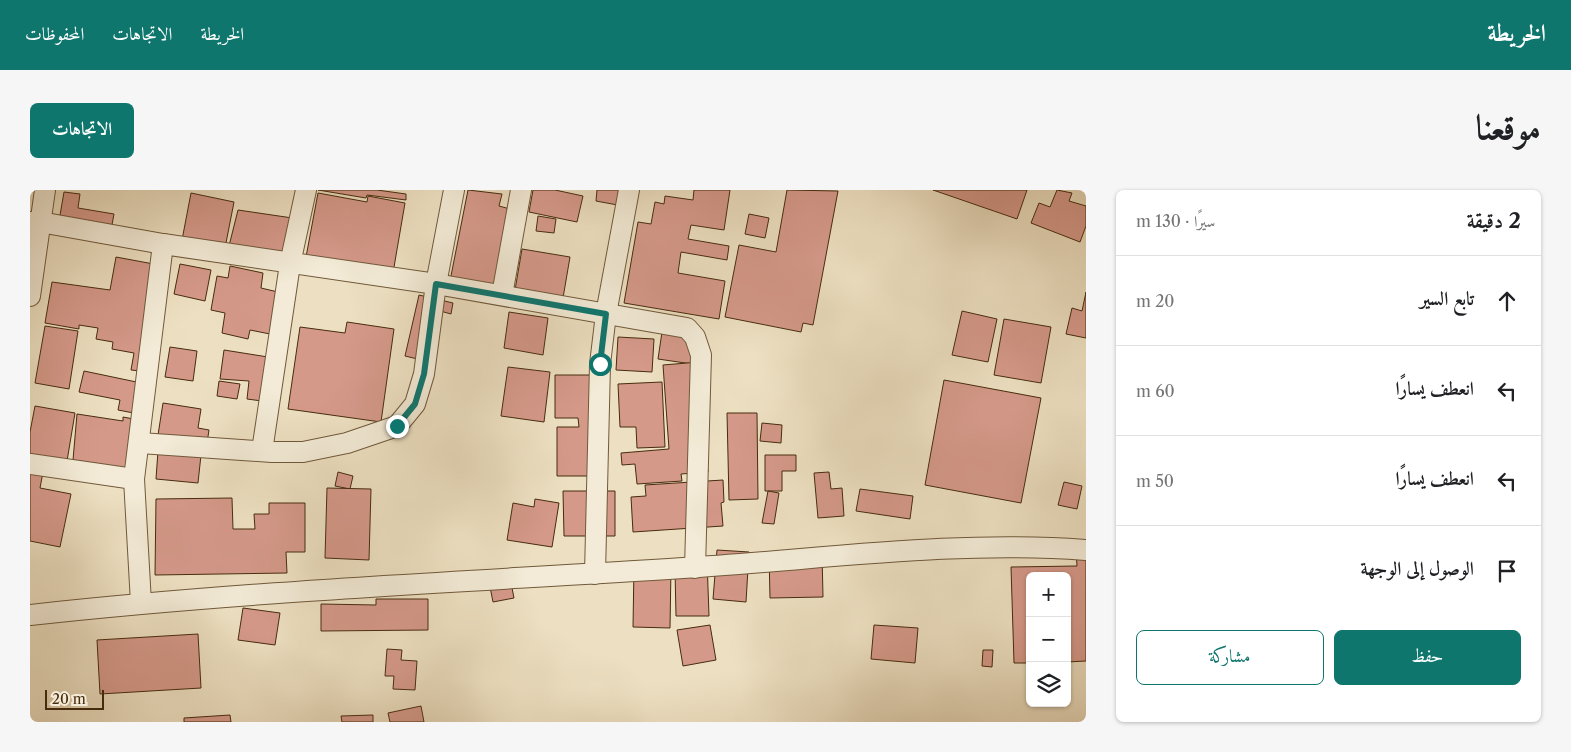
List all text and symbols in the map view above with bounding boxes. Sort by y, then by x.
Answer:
text: الخريطة [1488,18,1546,47]
text: المحفوظات [25,23,84,45]
text: الاتجاهات [112,23,172,45]
text: الخريطة [200,23,244,45]
button: الاتجاهات [30,103,134,158]
text: موقعنا [1476,105,1541,148]
text: 2 دقيقة [1467,208,1521,233]
text: سيرًا · 130 m [1136,211,1215,231]
text: تابع السير [1420,287,1474,310]
icon: ahead [1493,287,1521,315]
text: 20 m [1136,291,1175,311]
route start [589,353,612,376]
text: انعطف يسارًا [1395,377,1474,400]
icon: left [1493,377,1521,405]
text: 60 m [1136,381,1175,401]
route end [386,415,409,438]
text: انعطف يسارًا [1395,467,1474,490]
icon: left [1493,467,1521,495]
text: 50 m [1136,471,1174,491]
text: الوصول إلى الوجهة [1360,557,1474,580]
icon: arrive [1493,557,1521,585]
map controls [1026,572,1071,707]
button: + [1026,572,1071,617]
button: − [1026,617,1071,662]
button: مشاركة [1136,630,1324,685]
button: حفظ [1334,630,1521,685]
button: layers [1026,662,1071,707]
scale bar [45,687,104,710]
text: 20 m [52,690,86,708]

